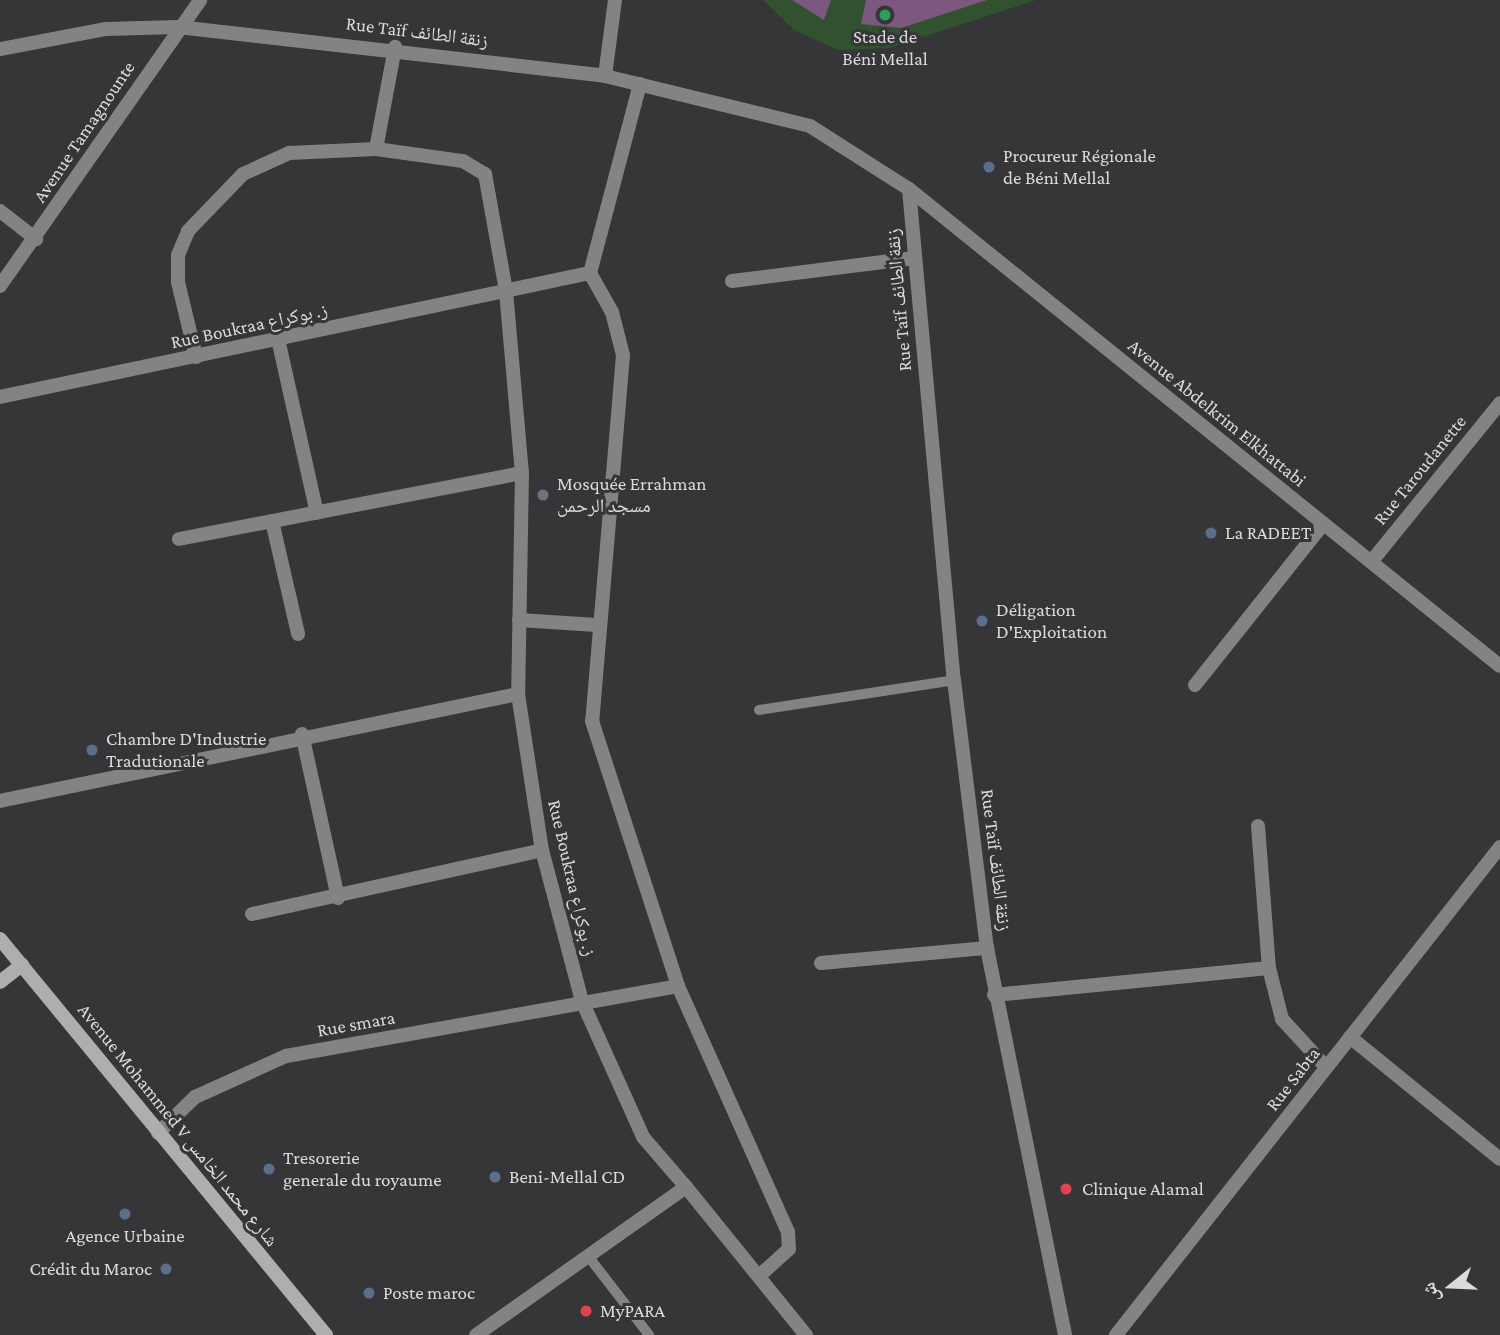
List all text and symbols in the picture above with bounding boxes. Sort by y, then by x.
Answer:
marker: Stade de Béni Mellal [877,7,893,23]
street label: Rue Taïf زنقة الطائف [345,12,489,52]
place label: Stade de Béni Mellal [842,26,928,70]
street label: Avenue Tamagnounte [28,57,140,207]
place label: Procureur Régionale de Béni Mellal [1003,145,1156,189]
marker: Procureur Régionale de Béni Mellal [981,159,997,175]
street label: Rue Taïf زنقة الطائف [881,228,917,372]
street label: Rue Boukraa ز. بوكراع [169,298,329,354]
street label: Avenue Abdelkrim Elkhattabi [1123,334,1311,492]
street label: Rue Taroudanette [1369,410,1471,530]
place label: Mosquée Errahman مسجد الرحمن [557,473,706,517]
marker: Mosquée Errahman مسجد الرحمن [535,487,551,503]
place label: La RADEET [1225,522,1311,544]
marker: La RADEET [1203,525,1219,541]
place label: Déligation D'Exploitation [996,599,1107,643]
marker: Déligation D'Exploitation [974,613,990,629]
place label: Chambre D'Industrie Tradutionale [106,728,266,772]
marker: Chambre D'Industrie Tradutionale [84,742,100,758]
street label: Rue Taïf زنقة الطائف [976,788,1016,932]
street label: Rue Boukraa ز. بوكراع [543,798,601,958]
street label: Avenue Mohammed V شارع محمد الخامس [73,999,283,1251]
street label: Rue smara [315,1006,397,1042]
street label: Rue Sabta [1261,1043,1325,1115]
place label: Tresorerie generale du royaume [283,1147,442,1191]
marker: Tresorerie generale du royaume [261,1161,277,1177]
place label: Beni-Mellal CD [509,1166,625,1188]
marker: Beni-Mellal CD [487,1169,503,1185]
place label: Clinique Alamal [1082,1178,1204,1200]
marker: Clinique Alamal [1056,1179,1076,1199]
marker: Agence Urbaine [117,1206,133,1222]
place label: Agence Urbaine [65,1225,185,1247]
north arrow [1416,1251,1486,1321]
place label: Crédit du Maroc [29,1258,152,1280]
marker: Crédit du Maroc [158,1261,174,1277]
text: ش [1417,1280,1444,1305]
place label: Poste maroc [383,1282,475,1304]
marker: Poste maroc [361,1285,377,1301]
place label: MyPARA [600,1300,665,1322]
marker: MyPARA [578,1303,594,1319]

